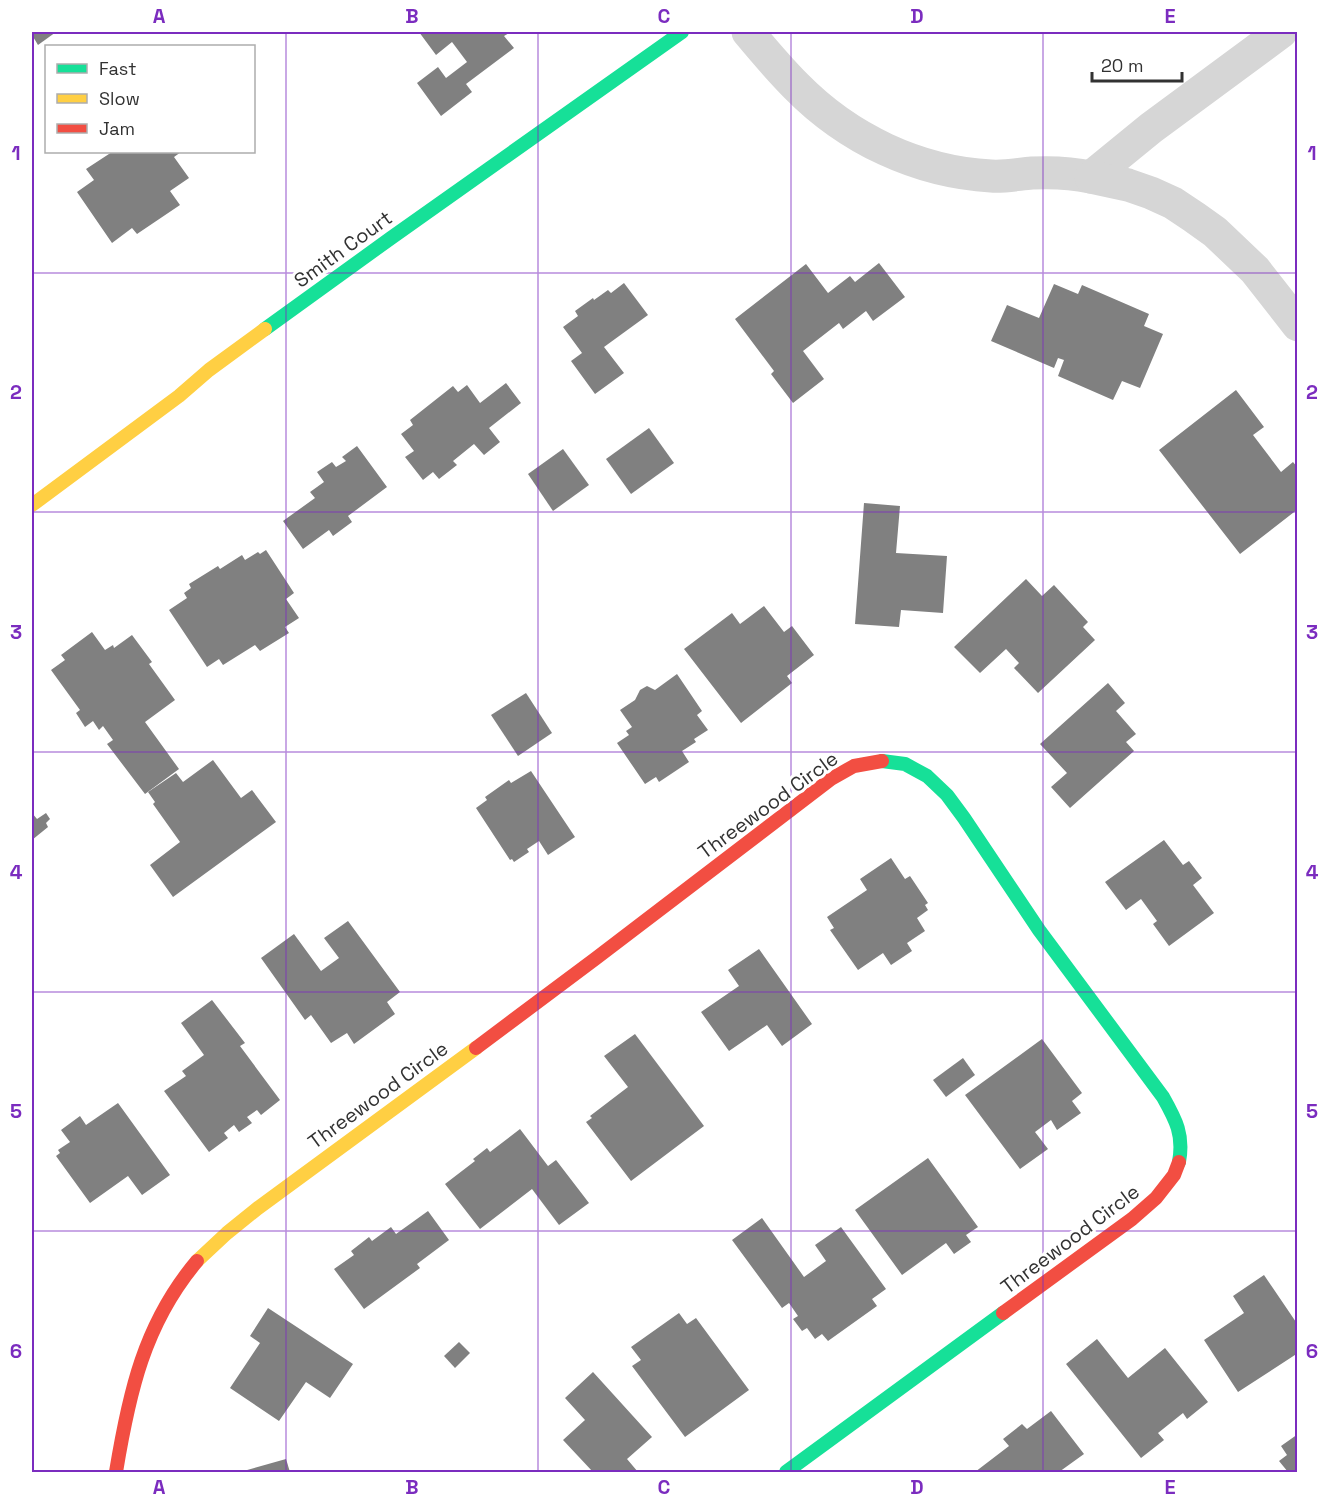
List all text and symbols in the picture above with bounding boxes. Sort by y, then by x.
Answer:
text: A [153,3,166,29]
text: B [405,3,419,29]
text: C [658,3,671,29]
text: D [910,3,924,29]
text: E [1164,3,1176,29]
legend [45,45,255,153]
scale bar [1092,45,1182,83]
text: 20 m [1101,54,1144,77]
text: Fast [99,57,136,80]
text: Slow [99,87,140,110]
text: Jam [99,117,135,140]
text: 1 [11,140,21,166]
text: 1 [1307,140,1317,166]
street label: Smith Court [289,205,397,293]
text: 2 [10,379,22,405]
text: 2 [1306,379,1318,405]
text: 3 [10,619,22,645]
text: 3 [1306,619,1318,645]
street label: Threewood Circle [693,745,843,865]
text: 4 [10,859,23,885]
text: 4 [1306,859,1319,885]
street label: Threewood Circle [303,1035,453,1155]
text: 5 [10,1098,22,1124]
text: 5 [1306,1098,1318,1124]
street label: Threewood Circle [996,1178,1144,1300]
text: 6 [10,1338,22,1364]
text: 6 [1306,1338,1318,1364]
text: A [153,1474,166,1500]
text: B [405,1474,419,1500]
text: C [658,1474,671,1500]
text: D [910,1474,924,1500]
text: E [1164,1474,1176,1500]

